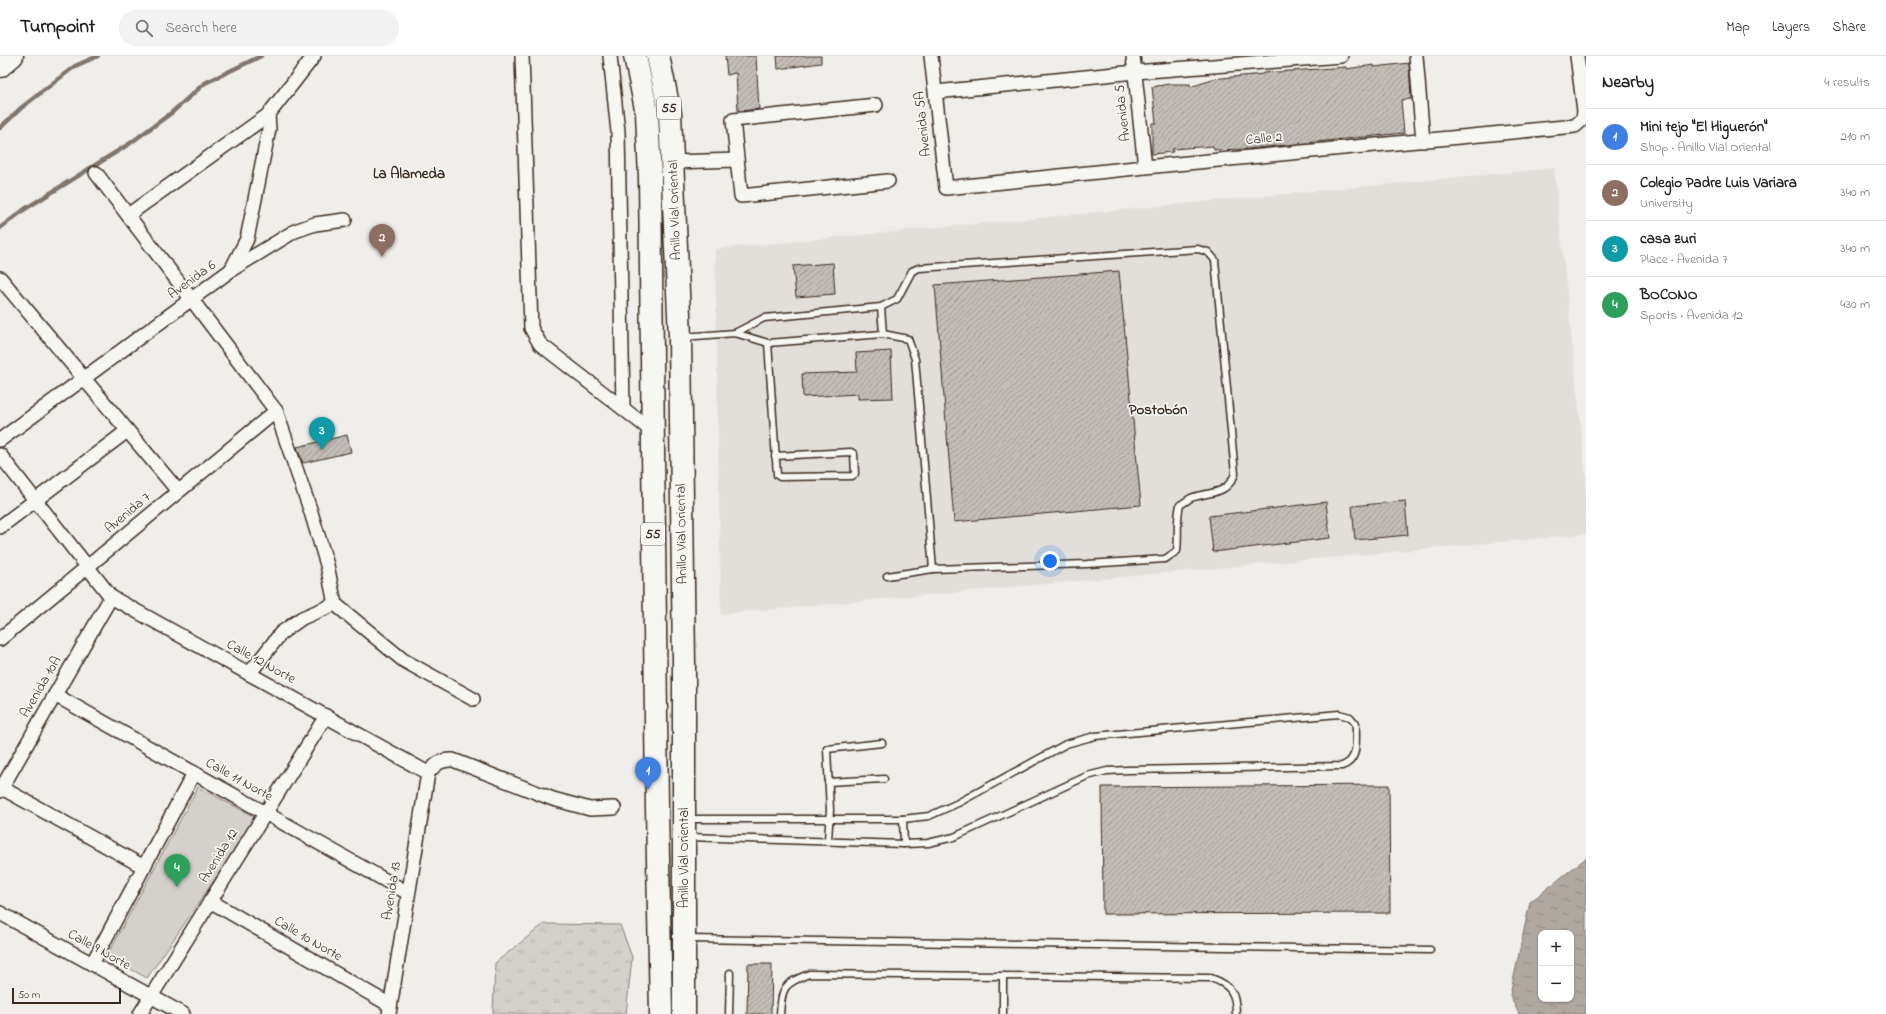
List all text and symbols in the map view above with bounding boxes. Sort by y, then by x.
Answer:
search box [119,10,399,46]
text: Turnpoint [20,14,95,41]
icon: search [133,17,155,39]
text: Search here [165,17,237,39]
text: Map [1726,17,1750,38]
text: Layers [1772,17,1810,38]
text: Share [1832,17,1866,38]
text: Nearby [1602,70,1654,95]
text: 4 results [1824,73,1870,92]
street label: Avenida 5 [1110,84,1136,142]
street label: Avenida 5A [909,90,937,158]
road number: 55 [657,97,681,119]
text: Mini tejo "El Higuerón" [1640,116,1768,138]
street label: Calle 2 [1245,127,1283,151]
text: 1 [1613,127,1617,146]
text: 210 m [1840,127,1870,146]
text: Shop · Anillo Vial Oriental [1640,138,1771,157]
street label: Anillo Vial Oriental [663,159,687,261]
district label: La Alameda [373,163,445,185]
text: Colegio Padre Luis Variara [1640,172,1797,194]
text: 2 [1612,183,1618,202]
text: 340 m [1840,183,1870,202]
text: University [1640,194,1693,213]
pin: 2 [369,224,395,257]
text: casa zuri [1640,228,1696,250]
text: 3 [1612,239,1618,258]
text: 340 m [1840,239,1870,258]
text: Place · Avenida 7 [1640,250,1728,269]
street label: Avenida 6 [163,255,221,305]
text: BOCONO [1640,284,1698,306]
text: 4 [1612,295,1618,314]
text: 430 m [1840,295,1870,314]
text: Sports · Avenida 12 [1640,306,1743,325]
district label: Postobón [1129,399,1188,421]
pin: 3 [309,417,335,450]
street label: Anillo Vial Oriental [671,484,693,584]
street label: Avenida 7 [100,487,156,539]
road number: 55 [641,523,665,545]
your location [1040,551,1060,571]
street label: Calle 12 Norte [222,634,300,690]
street label: Avenida 10A [15,652,67,722]
street label: Calle 11 Norte [201,753,277,808]
pin: 1 [635,757,661,790]
street label: Anillo Vial Oriental [674,808,695,908]
street label: Avenida 12 [194,825,244,887]
pin: 4 [164,854,190,887]
street label: Avenida 13 [377,860,407,922]
street label: Calle 10 Norte [270,911,347,967]
street label: Calle 9 Norte [64,924,135,976]
map controls [1538,930,1574,1002]
button: + [1538,930,1574,966]
button: − [1538,966,1574,1002]
scale bar [12,986,121,1005]
text: 50 m [18,987,40,1003]

